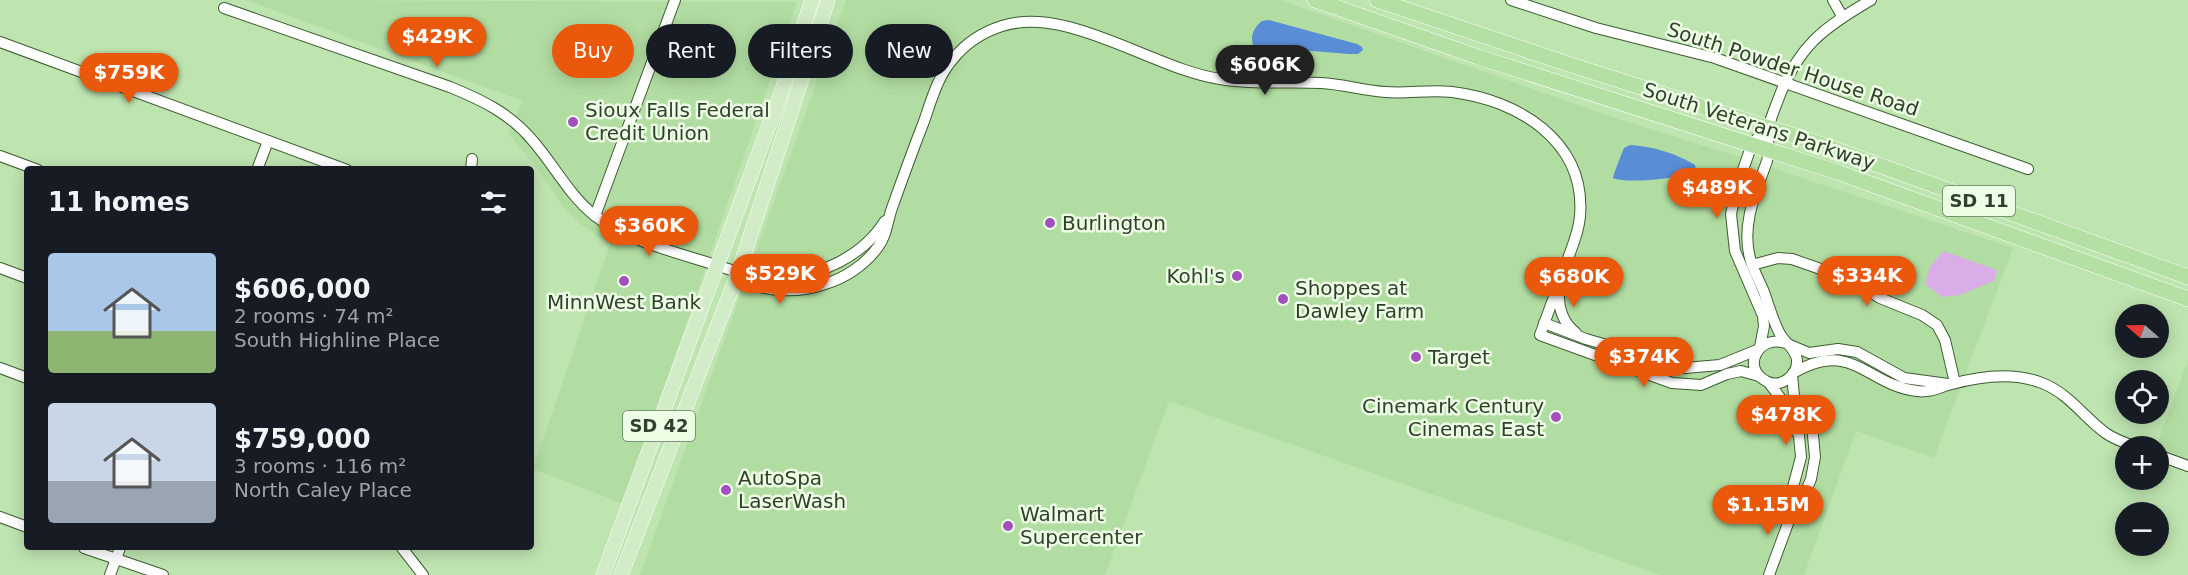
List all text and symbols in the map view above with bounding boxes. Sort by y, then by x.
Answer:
pin: $429K [395,17,479,68]
street label: South Powder House Road [1664,17,1922,121]
text: $429K [401,24,473,48]
chip: Buy [552,24,634,78]
chip: Rent [646,24,736,78]
chip: Filters [748,24,853,78]
chip: New [865,24,953,78]
pin: $606K [1223,45,1307,96]
text: $606K [1229,52,1301,76]
pin: $759K [87,53,171,104]
text: $759K [93,60,165,84]
street label: South Veterans Parkway [1640,77,1878,175]
place label: Sioux Falls Federal Credit Union [585,98,770,145]
marker: Sioux Falls Federal Credit Union [566,115,580,129]
pin: $489K [1675,168,1759,219]
text: $489K [1681,175,1753,199]
icon: filters [477,186,510,219]
road number: SD 11 [1943,186,2015,216]
text: 11 homes [48,187,190,217]
pin: $360K [607,206,691,257]
place label: Burlington [1062,211,1166,235]
text: $360K [613,213,685,237]
marker: Burlington [1043,216,1057,230]
pin: $529K [738,254,822,305]
pin: $334K [1825,256,1909,307]
pin: $680K [1532,257,1616,308]
text: $529K [744,261,816,285]
text: $334K [1831,263,1903,287]
place label: Kohl's [1166,264,1225,288]
text: $680K [1538,264,1610,288]
marker: Kohl's [1230,269,1244,283]
text: $606,000 [234,274,371,304]
marker: MinnWest Bank [617,274,631,288]
place label: Shoppes at Dawley Farm [1295,276,1424,323]
icon: home [96,277,168,349]
place label: MinnWest Bank [547,290,701,314]
marker: Shoppes at Dawley Farm [1276,292,1290,306]
text: 2 rooms · 74 m² [234,304,394,328]
north arrow [2115,304,2169,358]
map controls [2115,304,2169,556]
text: South Highline Place [234,328,440,352]
pin: $374K [1602,337,1686,388]
text: $374K [1608,344,1680,368]
place label: Target [1427,345,1490,369]
marker: Target [1409,350,1423,364]
button: locate [2115,370,2169,424]
place label: Cinemark Century Cinemas East [1362,394,1544,441]
pin: $478K [1744,395,1828,446]
text: $478K [1750,402,1822,426]
marker: Cinemark Century Cinemas East [1549,410,1563,424]
road number: SD 42 [623,411,695,441]
text: $759,000 [234,424,371,454]
icon: home [96,427,168,499]
button: + [2115,436,2169,490]
text: 3 rooms · 116 m² [234,454,406,478]
place label: AutoSpa LaserWash [738,466,846,513]
text: North Caley Place [234,478,412,502]
marker: AutoSpa LaserWash [719,483,733,497]
pin: $1.15M [1719,485,1817,536]
text: $1.15M [1726,492,1810,516]
place label: Walmart Supercenter [1020,502,1143,549]
button: − [2115,502,2169,556]
marker: Walmart Supercenter [1001,519,1015,533]

